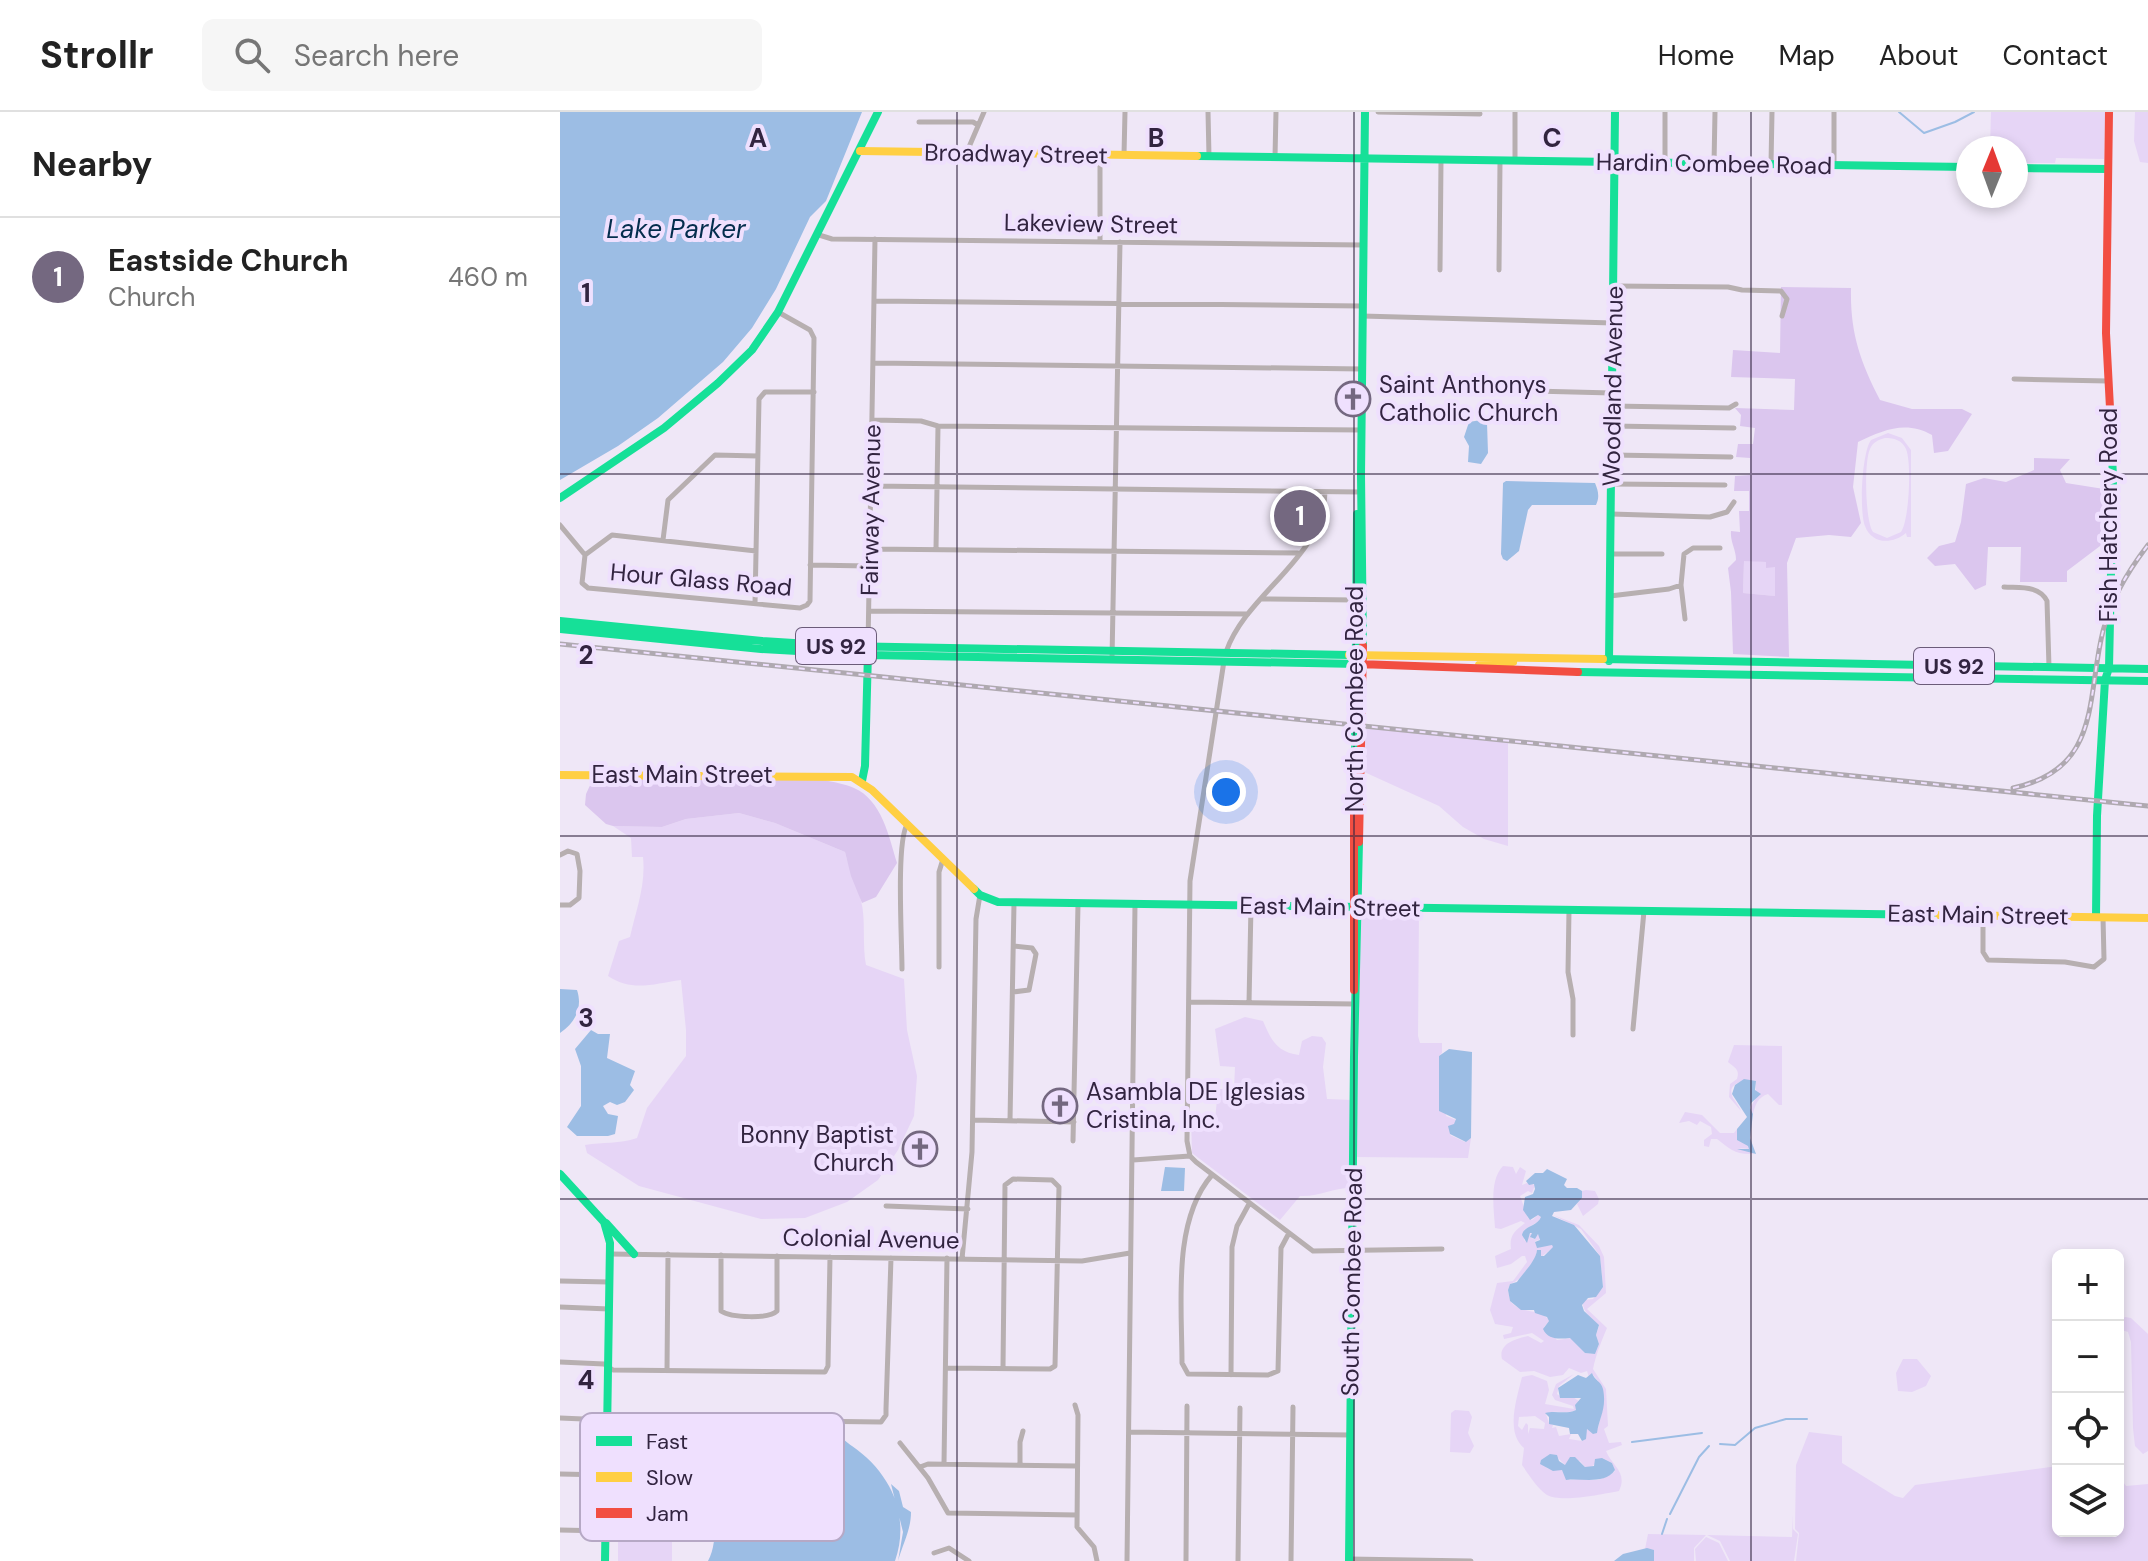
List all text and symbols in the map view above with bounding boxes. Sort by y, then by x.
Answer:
search box [202,19,762,91]
text: Strollr [40,30,154,80]
icon: search [230,33,274,77]
text: Search here [294,36,459,75]
text: Home [1658,37,1734,74]
text: Map [1778,37,1835,74]
text: About [1879,37,1958,74]
text: Contact [2002,37,2108,74]
text: A [749,121,767,155]
text: B [1148,121,1164,155]
text: C [1542,121,1562,155]
street label: Broadway Street [924,136,1108,171]
north arrow [1956,136,2028,208]
text: Nearby [32,142,152,187]
street label: Hardin Combee Road [1596,146,1832,181]
street label: Lakeview Street [1004,206,1178,241]
water label: Lake Parker [606,212,747,246]
text: Eastside Church [108,241,348,280]
text: 1 [53,260,63,294]
text: 460 m [448,260,528,294]
text: 1 [581,276,591,310]
text: Church [108,280,195,314]
street label: Woodland Avenue [1595,285,1630,487]
place label: Saint Anthonys Catholic Church [1379,369,1558,428]
church icon: Saint Anthonys Catholic Church [1334,380,1372,418]
street label: Fish Hatchery Road [2093,408,2124,622]
street label: Fairway Avenue [854,424,887,596]
pin: 1 [1274,486,1326,546]
street label: Hour Glass Road [609,556,793,603]
street label: North Combee Road [1339,586,1370,812]
road number: US 92 [796,628,876,664]
text: 2 [578,638,594,672]
road number: US 92 [1914,648,1994,684]
street label: East Main Street [591,759,773,790]
your location [1206,772,1246,812]
street label: East Main Street [1239,889,1421,924]
street label: East Main Street [1887,897,2069,932]
text: 3 [578,1001,594,1035]
place label: Asambla DE Iglesias Cristina, Inc. [1086,1076,1306,1135]
church icon: Asambla DE Iglesias Cristina, Inc. [1041,1087,1079,1125]
place label: Bonny Baptist Church [740,1119,894,1178]
church icon: Bonny Baptist Church [901,1130,939,1168]
street label: South Combee Road [1334,1167,1369,1397]
street label: Colonial Avenue [782,1221,960,1256]
map controls [2052,1249,2124,1537]
button: + [2052,1249,2124,1321]
button: − [2052,1321,2124,1393]
text: 4 [578,1363,594,1397]
button: locate [2052,1393,2124,1465]
legend [580,1413,844,1541]
text: Fast [646,1427,688,1456]
text: Slow [646,1463,693,1492]
button: layers [2052,1465,2124,1537]
text: Jam [646,1499,689,1528]

